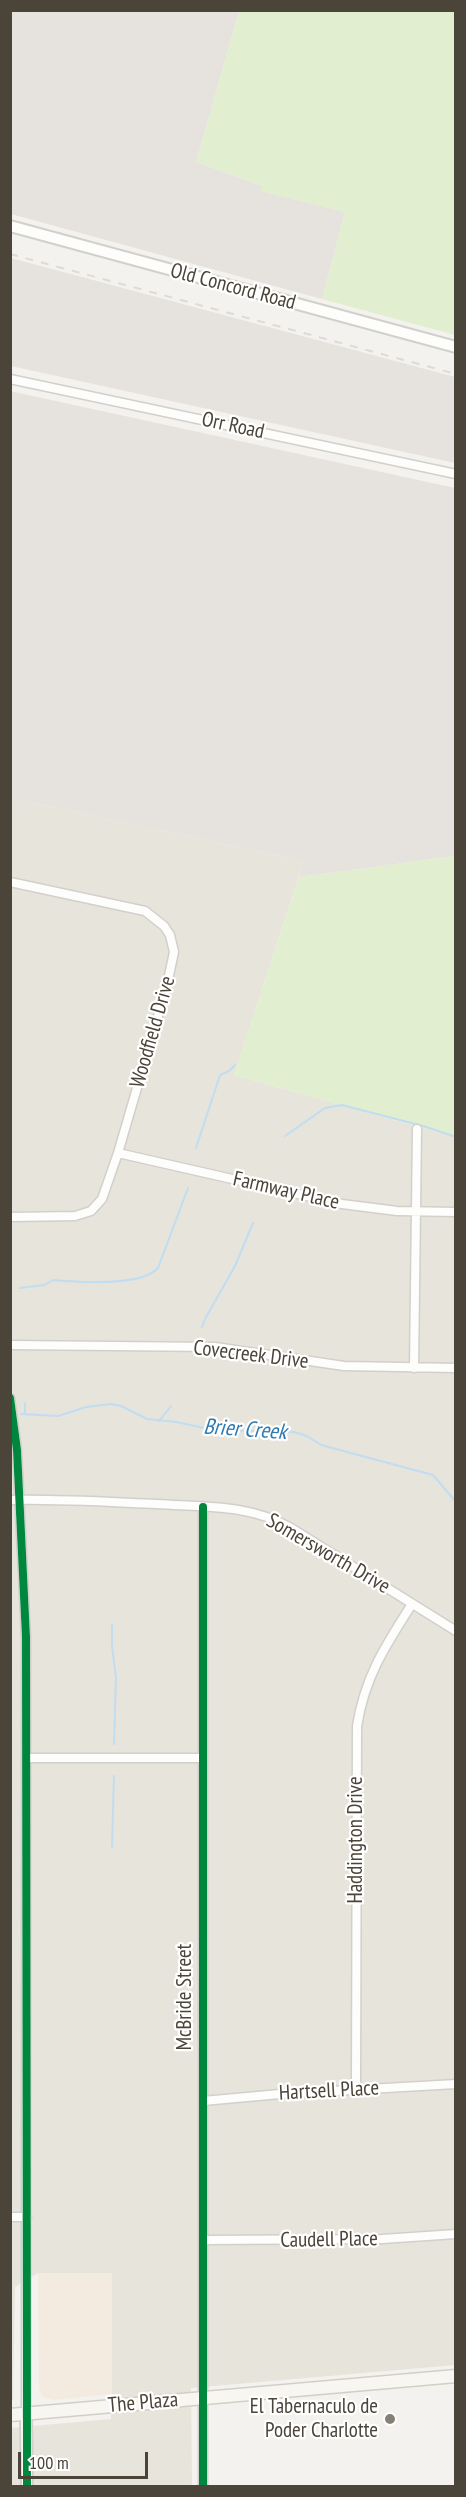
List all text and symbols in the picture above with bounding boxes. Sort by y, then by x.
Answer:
street label: Old Concord Road [168,258,298,316]
street label: Orr Road [199,407,267,445]
street label: Woodfield Drive [125,973,181,1091]
street label: Farmway Place [230,1167,342,1215]
street label: Covecreek Drive [192,1335,310,1375]
water label: Brier Creek [203,1414,287,1446]
street label: Somersworth Drive [262,1508,394,1600]
street label: Haddington Drive [343,1776,369,1904]
street label: McBride Street [172,1944,198,2050]
street label: Hartsell Place [278,2076,380,2106]
street label: Caudell Place [280,2227,378,2253]
street label: The Plaza [107,2387,179,2419]
place label: El Tabernaculo de Poder Charlotte [250,2394,378,2444]
marker: El Tabernaculo de Poder Charlotte [383,2412,397,2426]
scale bar [21,2440,152,2478]
text: 100 m [29,2451,69,2474]

